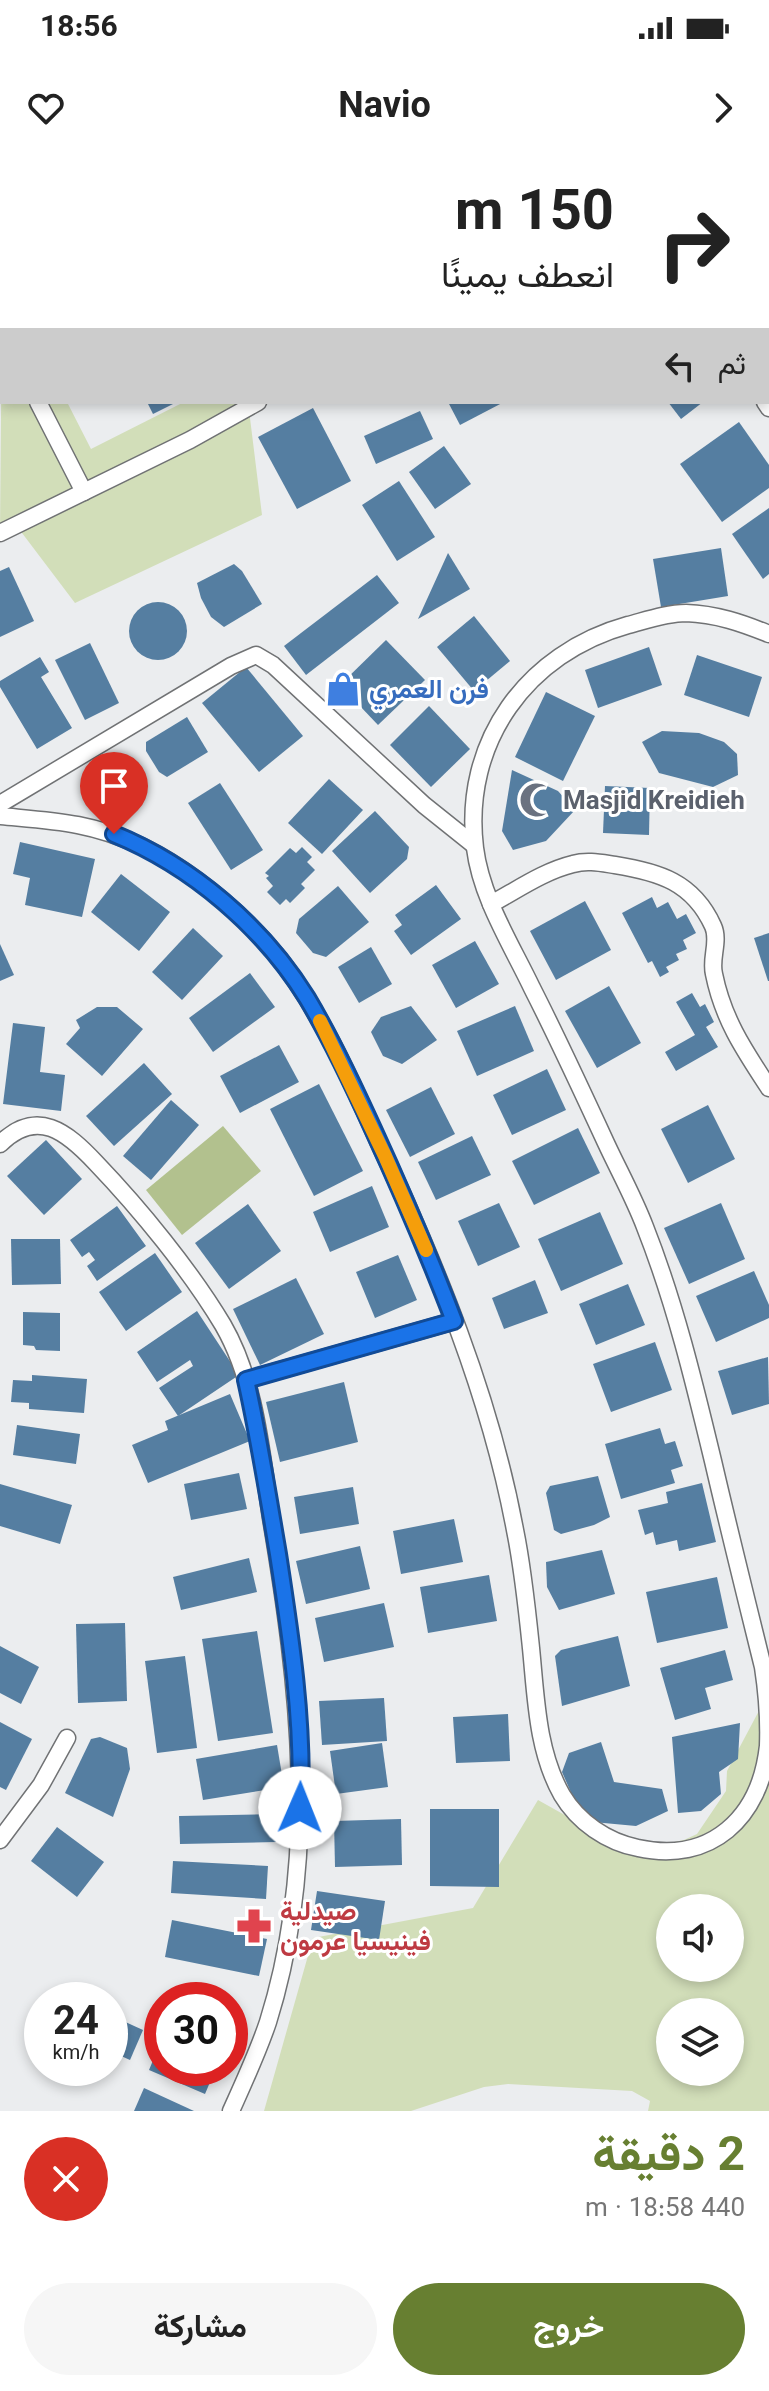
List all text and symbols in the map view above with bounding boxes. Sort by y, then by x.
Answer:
text: 18:56 [40,5,118,52]
text: Navio [338,80,431,136]
icon: heart [24,86,68,130]
icon: forward [701,86,745,130]
text: 150 m [455,172,614,259]
icon: right [642,192,746,296]
text: انعطف يمينًا [441,250,614,306]
text: ثم [718,343,746,390]
icon: left [658,344,702,388]
shop icon: فرن العمري [324,670,362,708]
place label: فرن العمري [369,671,489,712]
pin [80,752,148,834]
icon: arrive [92,764,136,808]
mosque icon: Masjid Kreidieh [518,781,556,819]
place label: Masjid Kreidieh [563,782,745,823]
position arrow [258,1766,342,1850]
place label: صيدلية فينيسيا عرمون [280,1893,431,1964]
map controls [656,1894,744,2086]
button: sound [656,1894,744,1982]
pharmacy icon: صيدلية فينيسيا عرمون [235,1907,273,1945]
speed limit sign: 30 [144,1982,248,2086]
text: 24 [53,1993,99,2055]
button: layers [656,1998,744,2086]
text: km/h [53,2038,99,2070]
text: 2 دقيقة [592,2121,745,2196]
button: close [24,2137,108,2221]
text: 440 m · 18:58 [585,2189,745,2230]
button: مشاركة [24,2283,377,2375]
button: خروج [393,2283,745,2375]

